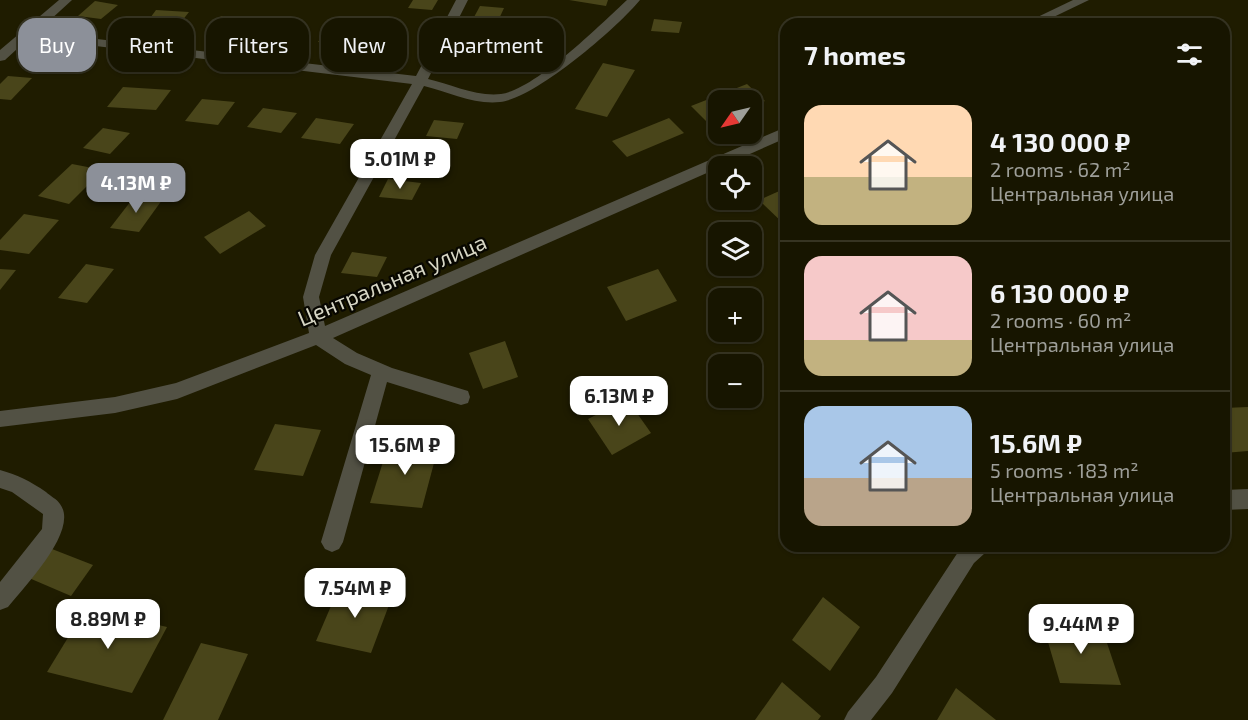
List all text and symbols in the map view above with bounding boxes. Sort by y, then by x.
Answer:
chip: Buy [18,18,96,72]
chip: Rent [108,18,194,72]
chip: Filters [206,18,309,72]
chip: New [321,18,407,72]
chip: Apartment [419,18,564,72]
icon: filters [1173,38,1206,71]
text: 7 homes [804,39,906,70]
north arrow [708,90,762,144]
map controls [708,90,762,408]
text: 4 130 000 ₽ [990,126,1130,157]
icon: home [852,129,924,201]
pin: 5.01M ₽ [345,139,455,190]
text: 5.01M ₽ [364,146,436,170]
button: locate [708,156,762,210]
text: 2 rooms · 62 m² [990,157,1130,181]
pin: 4.13M ₽ [81,163,191,214]
text: 4.13M ₽ [100,170,172,194]
text: Центральная улица [990,181,1174,205]
button: layers [708,222,762,276]
street label: Центральная улица [293,228,490,332]
text: 6 130 000 ₽ [990,277,1129,308]
icon: home [852,280,924,352]
button: + [708,288,762,342]
text: 2 rooms · 60 m² [990,308,1131,332]
text: Центральная улица [990,332,1174,356]
button: − [708,354,762,408]
pin: 6.13M ₽ [564,376,674,427]
text: 6.13M ₽ [584,383,654,407]
pin: 15.6M ₽ [350,425,460,476]
text: 15.6M ₽ [990,427,1082,458]
icon: home [852,430,924,502]
text: 15.6M ₽ [370,432,440,456]
text: 5 rooms · 183 m² [990,458,1138,482]
text: Центральная улица [990,482,1174,506]
pin: 7.54M ₽ [300,568,410,619]
text: 7.54M ₽ [319,575,391,599]
pin: 8.89M ₽ [53,599,163,650]
pin: 9.44M ₽ [1026,604,1136,655]
text: 8.89M ₽ [70,606,146,630]
text: 9.44M ₽ [1043,611,1119,635]

